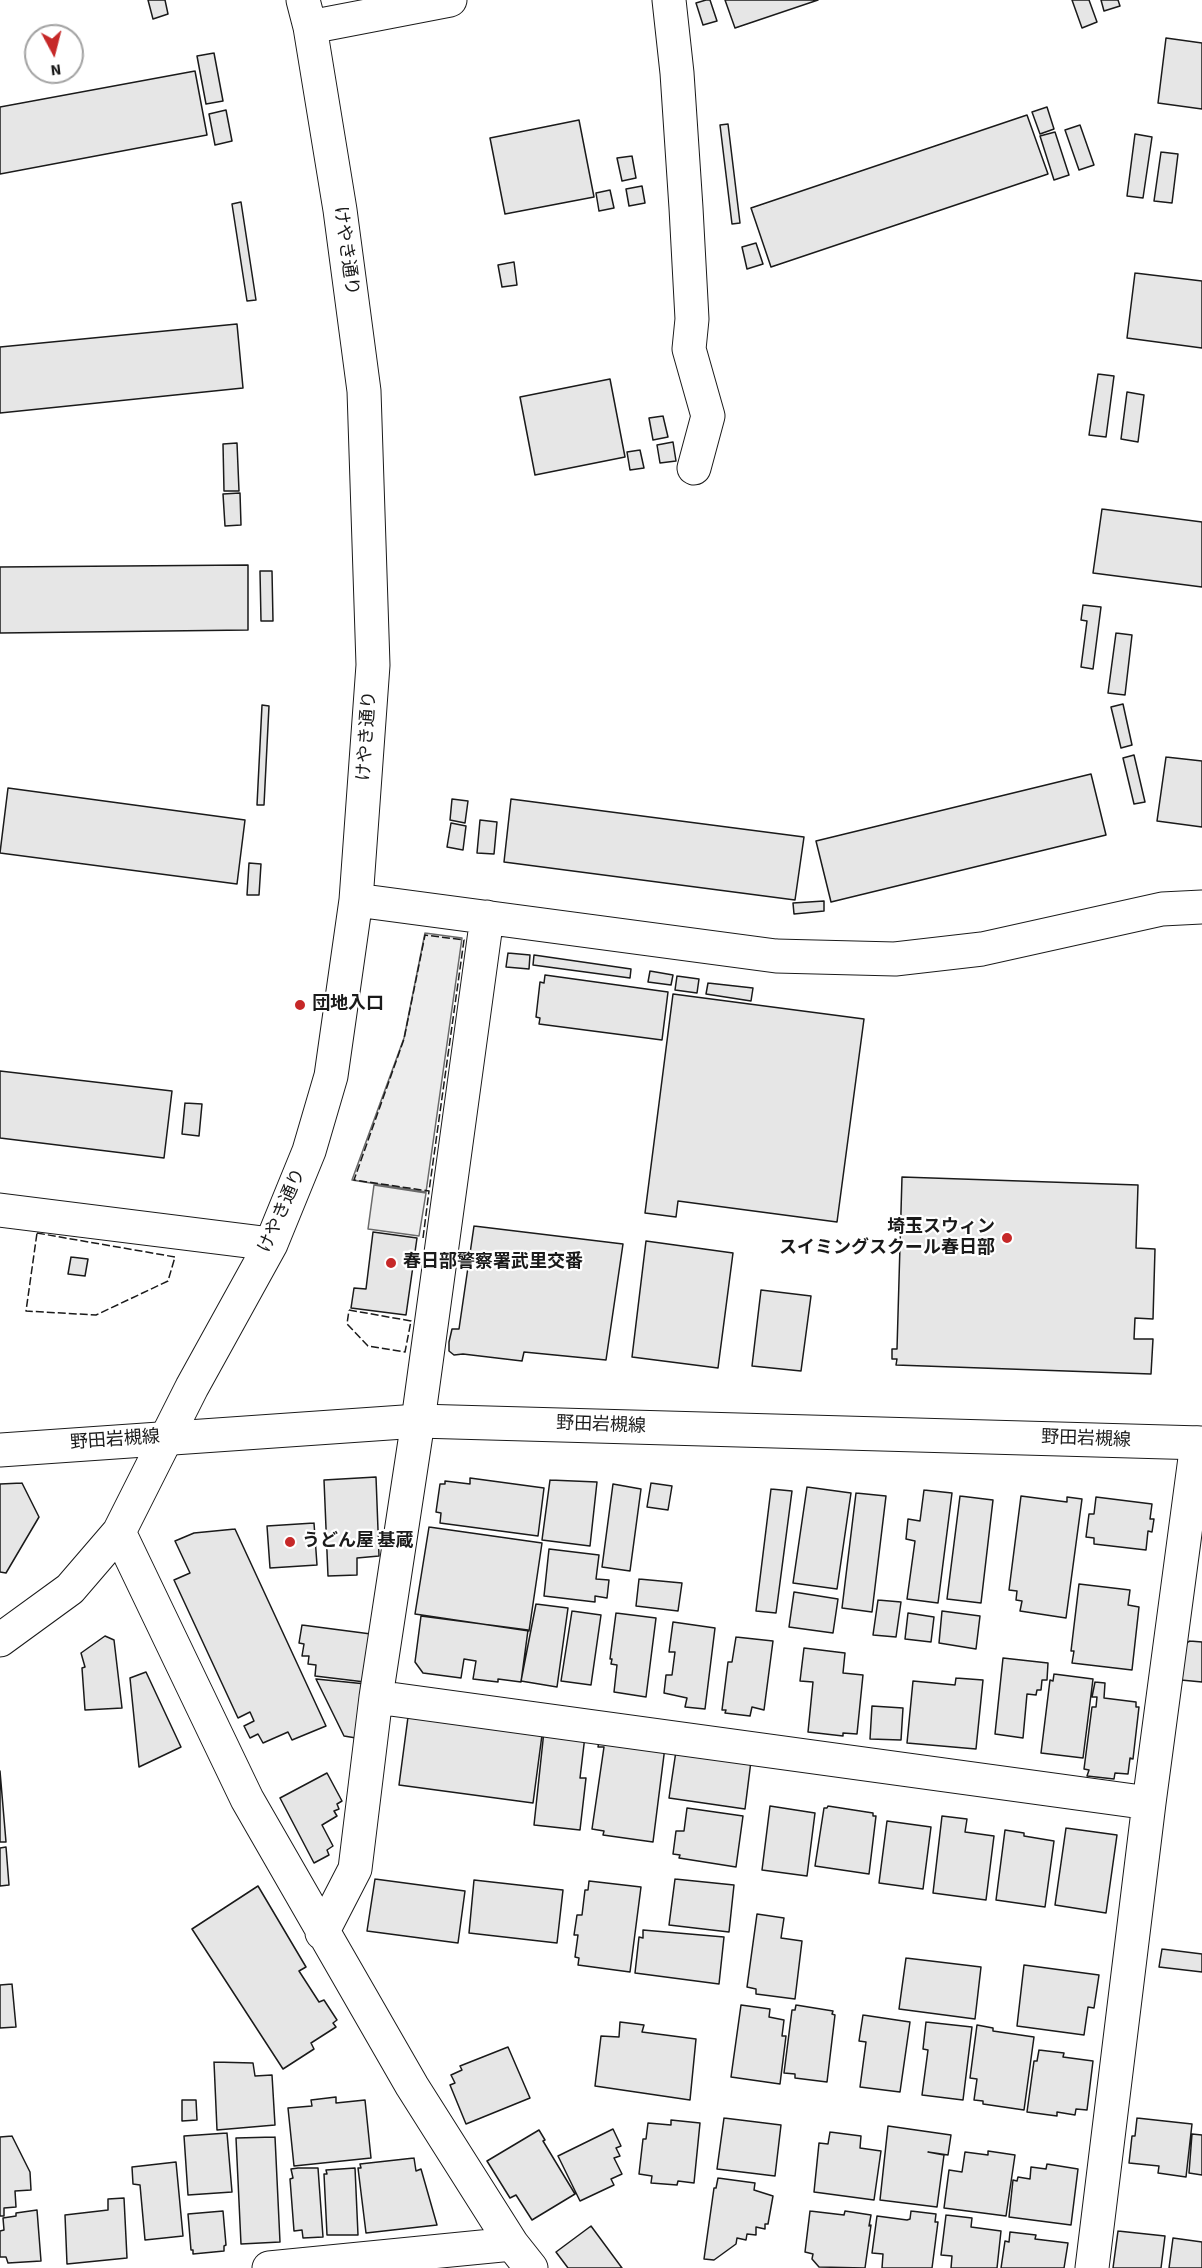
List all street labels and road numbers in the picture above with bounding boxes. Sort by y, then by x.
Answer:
street label: けやき通り [328,205,362,297]
street label: けやき通り [354,690,382,782]
street label: けやき通り [255,1165,311,1257]
street label: 野田岩槻線 [556,1414,646,1438]
street label: 野田岩槻線 [69,1427,161,1455]
street label: 野田岩槻線 [1041,1428,1131,1452]

